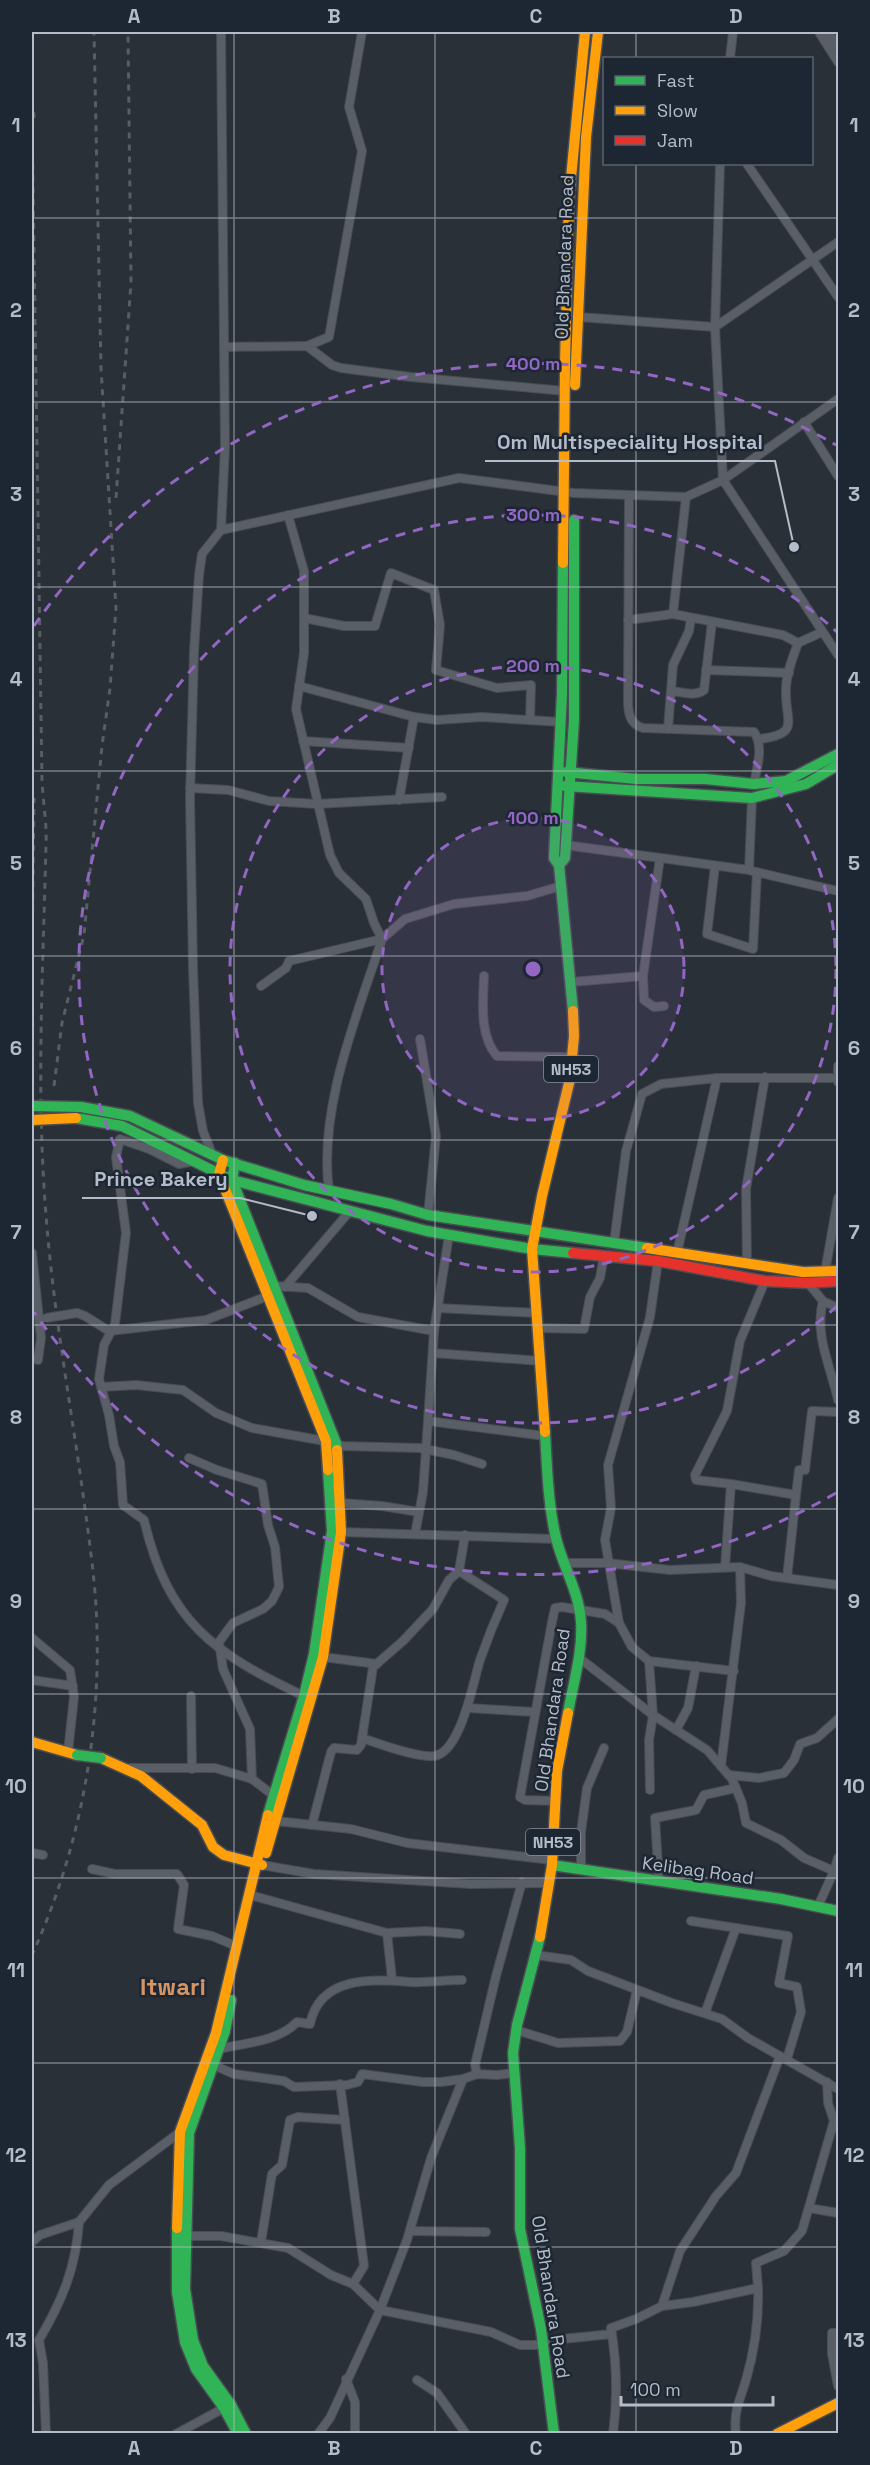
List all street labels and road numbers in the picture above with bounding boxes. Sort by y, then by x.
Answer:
street label: Old Bhandara Road [550,174,578,340]
road number: NH53 [544,1056,598,1082]
street label: Old Bhandara Road [529,1627,575,1793]
road number: NH53 [526,1829,580,1855]
street label: Kelibag Road [641,1851,755,1889]
street label: Old Bhandara Road [527,2214,575,2380]

